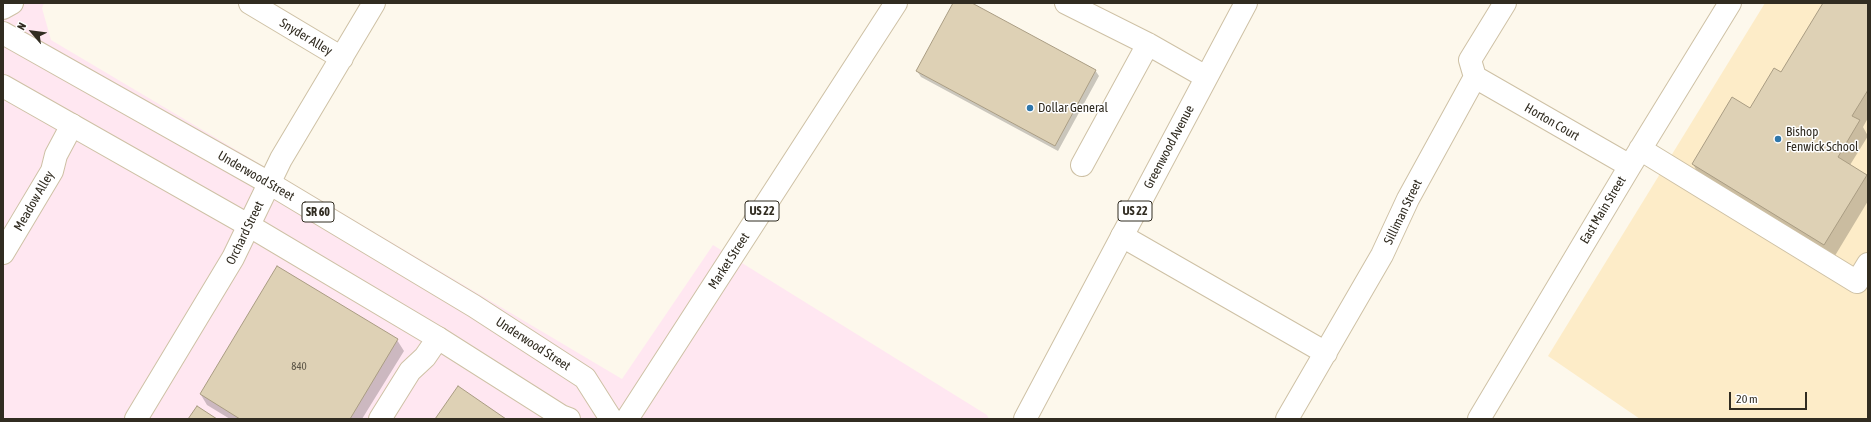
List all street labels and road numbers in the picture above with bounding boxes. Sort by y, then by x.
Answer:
street label: Snyder Alley [277,15,335,59]
street label: Horton Court [1522,100,1582,144]
street label: Greenwood Avenue [1140,102,1198,192]
street label: Underwood Street [215,148,297,204]
street label: Meadow Alley [11,168,57,234]
street label: East Main Street [1577,173,1629,247]
street label: Silliman Street [1381,177,1425,247]
street label: Orchard Street [223,199,267,267]
road number: US 22 [745,201,779,221]
road number: US 22 [1118,201,1152,221]
road number: SR 60 [302,202,334,222]
street label: Market Street [705,230,753,292]
street label: Underwood Street [493,314,573,374]

